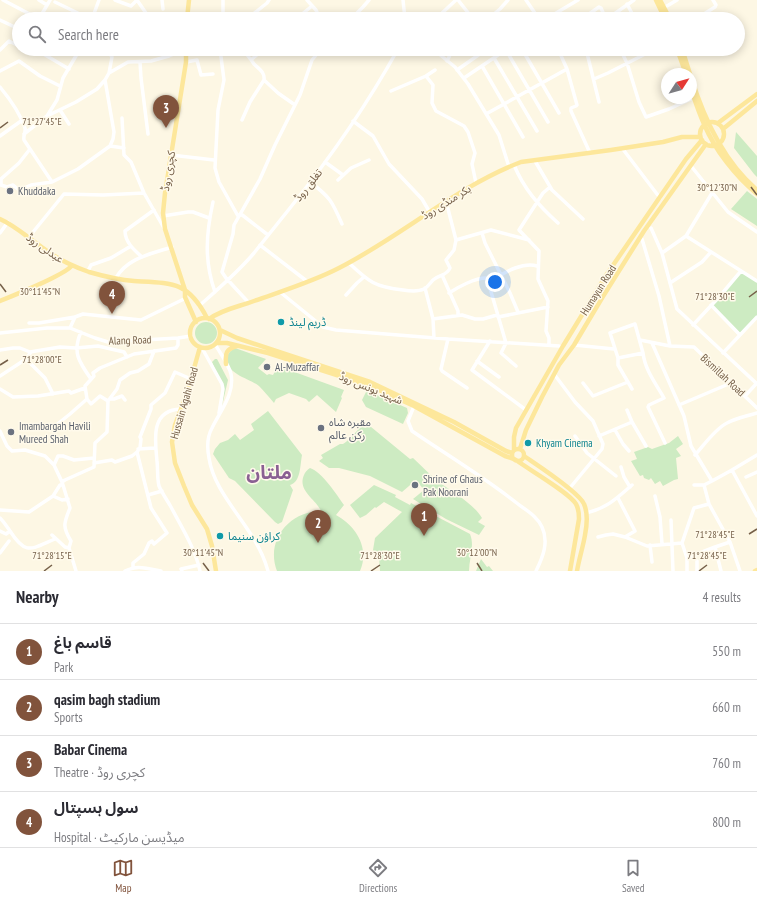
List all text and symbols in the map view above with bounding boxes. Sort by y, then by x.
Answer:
search box [12,12,745,56]
icon: search [26,23,48,45]
text: Search here [58,25,119,44]
north arrow [661,68,697,104]
pin: 3 [153,95,179,128]
text: 71°27'45"E [22,115,62,128]
street label: کچری روڈ [158,149,179,192]
street label: تغلق روڈ [291,166,325,204]
street label: بکر منڈی روڈ [419,181,473,223]
text: 30°12'30"N [697,181,737,194]
place label: Khuddaka [18,184,56,198]
marker: Khuddaka [5,186,15,196]
street label: عبدلی روڈ [23,230,67,266]
street label: Humayun Road [577,262,619,318]
your location [485,272,505,292]
pin: 4 [99,281,125,314]
text: 30°11'45"N [20,285,60,298]
text: 71°28'30"E [695,290,735,303]
place label: ڈریم لینڈ [289,315,326,331]
marker: ڈریم لینڈ [276,317,286,327]
street label: Alang Road [108,332,152,348]
street label: Bismillah Road [698,351,749,399]
text: 71°28'00"E [22,353,62,366]
place label: Al-Muzaffar [275,360,319,374]
marker: Al-Muzaffar [262,362,272,372]
street label: Hussain Agahi Road [167,365,201,441]
street label: شہید یونس روڈ [337,369,405,407]
place label: مقبرہ شاہ رکن عالم [329,415,371,444]
place label: Imambargah Havili Mureed Shah [19,419,91,446]
marker: مقبرہ شاہ رکن عالم [316,423,326,433]
marker: Imambargah Havili Mureed Shah [6,427,16,437]
place label: Khyam Cinema [536,436,593,450]
marker: Khyam Cinema [523,438,533,448]
district label: ملتان [246,460,292,484]
place label: Shrine of Ghaus Pak Noorani [423,472,483,499]
marker: Shrine of Ghaus Pak Noorani [410,480,420,490]
pin: 1 [411,503,437,536]
pin: 2 [305,510,331,543]
text: 71°28'45"E [695,528,735,541]
place label: کراؤن سنیما [228,529,281,543]
marker: کراؤن سنیما [215,531,225,541]
text: 30°11'45"N [183,546,223,559]
text: 30°12'00"N [457,546,497,559]
text: 71°28'15"E [32,549,72,562]
text: 71°28'30"E [360,549,400,562]
text: 71°28'45"E [687,549,727,562]
text: Nearby [16,586,59,608]
text: 4 results [702,589,741,606]
text: قاسم باغ [54,633,112,652]
text: 1 [26,643,32,660]
text: 550 m [712,643,741,660]
text: Park [54,659,73,676]
text: qasim bagh stadium [54,690,160,709]
text: 2 [26,699,32,716]
text: 660 m [712,699,741,716]
text: Sports [54,709,83,726]
text: Babar Cinema [54,740,127,759]
text: 3 [26,755,32,772]
text: 760 m [712,755,741,772]
text: Theatre · کچری روڈ [54,764,145,781]
text: سول ہسپتال [54,798,139,817]
text: 4 [26,814,32,831]
text: 800 m [712,814,741,831]
text: Hospital · میڈیسن مارکیٹ [54,829,185,846]
tab: Map [112,857,134,895]
tab: Directions [359,857,397,895]
tab: Saved [622,857,645,895]

